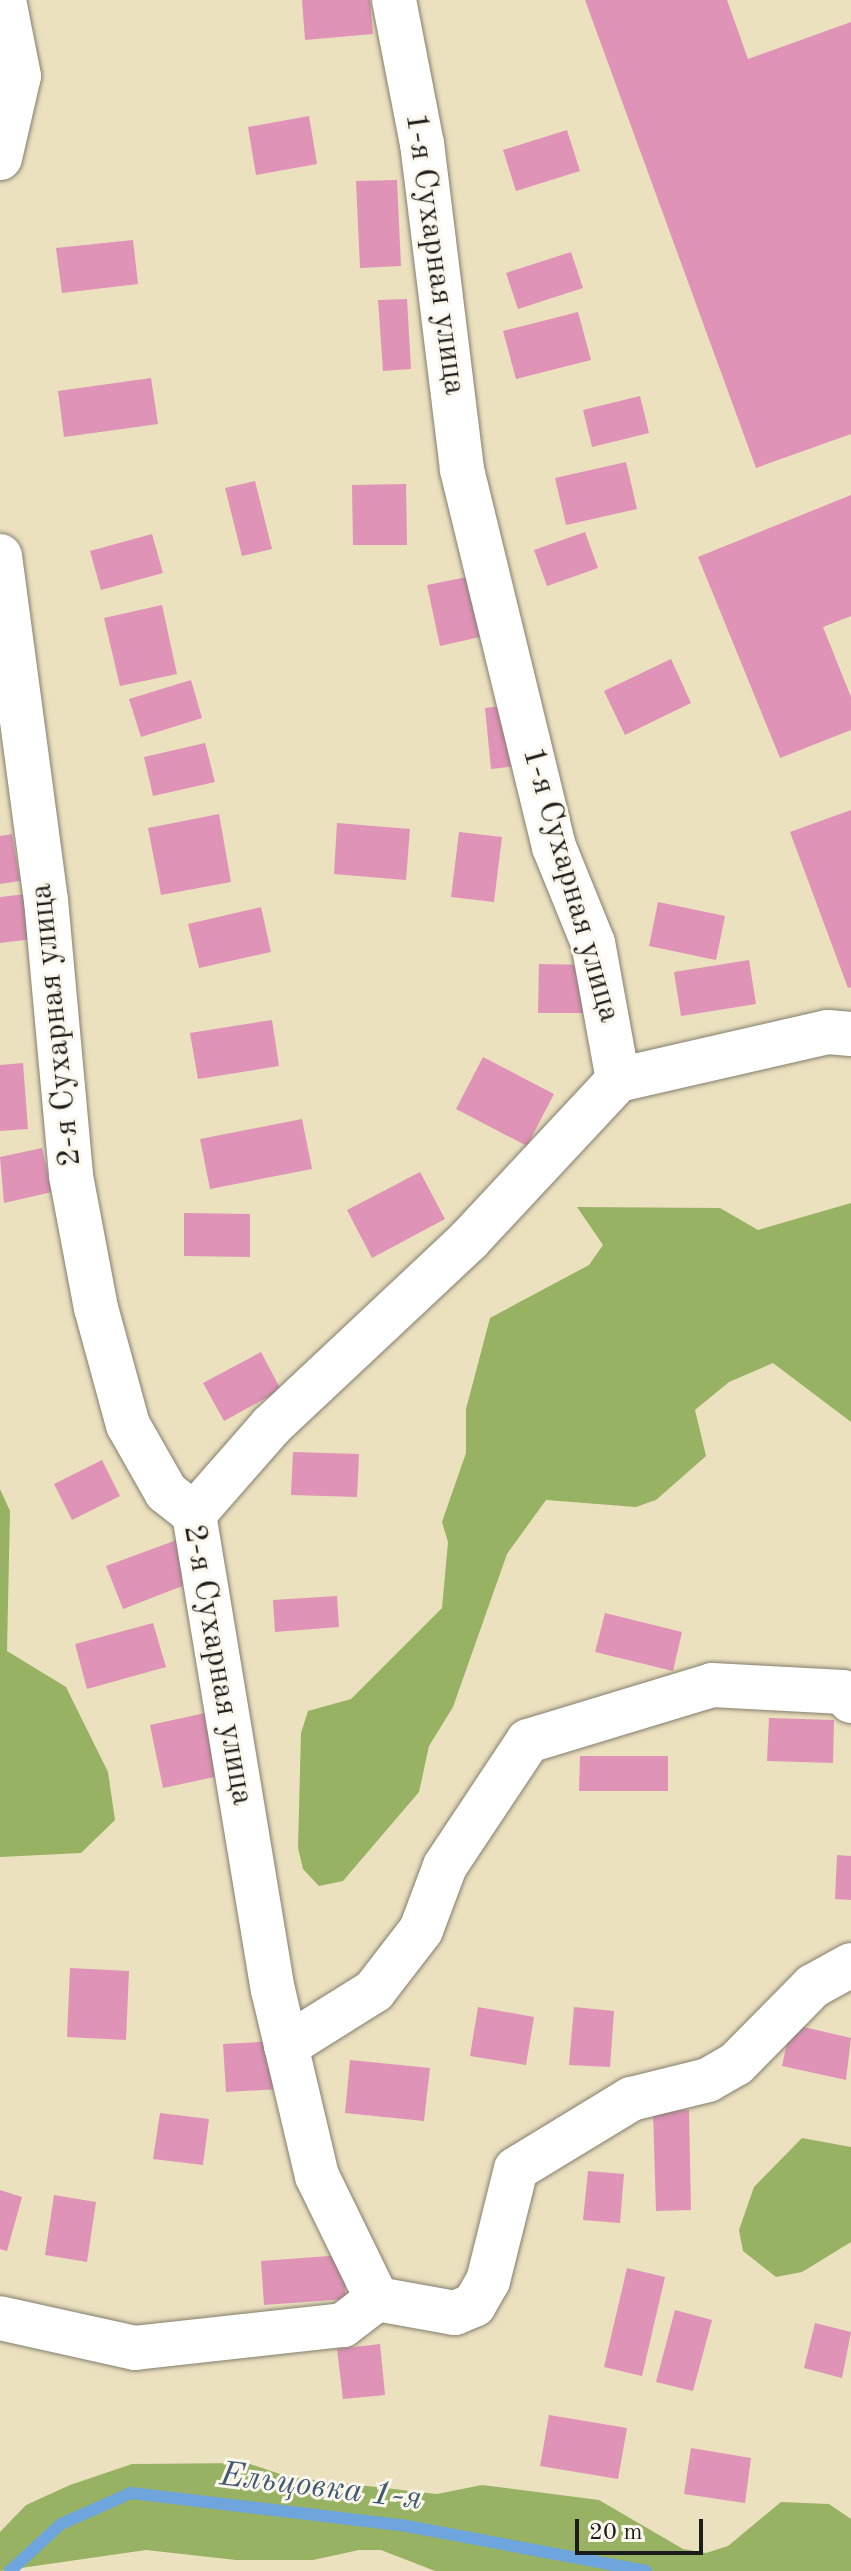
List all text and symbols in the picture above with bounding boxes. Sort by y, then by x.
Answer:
street label: 1-я Сухарная улица [395,111,473,397]
street label: 1-я Сухарная улица [512,743,628,1027]
street label: 2-я Сухарная улица [23,882,91,1168]
street label: 2-я Сухарная улица [173,1522,261,1808]
water label: Ельцовка 1-я [217,2455,425,2521]
scale bar [579,2503,707,2553]
text: 20 m [589,2521,643,2545]

